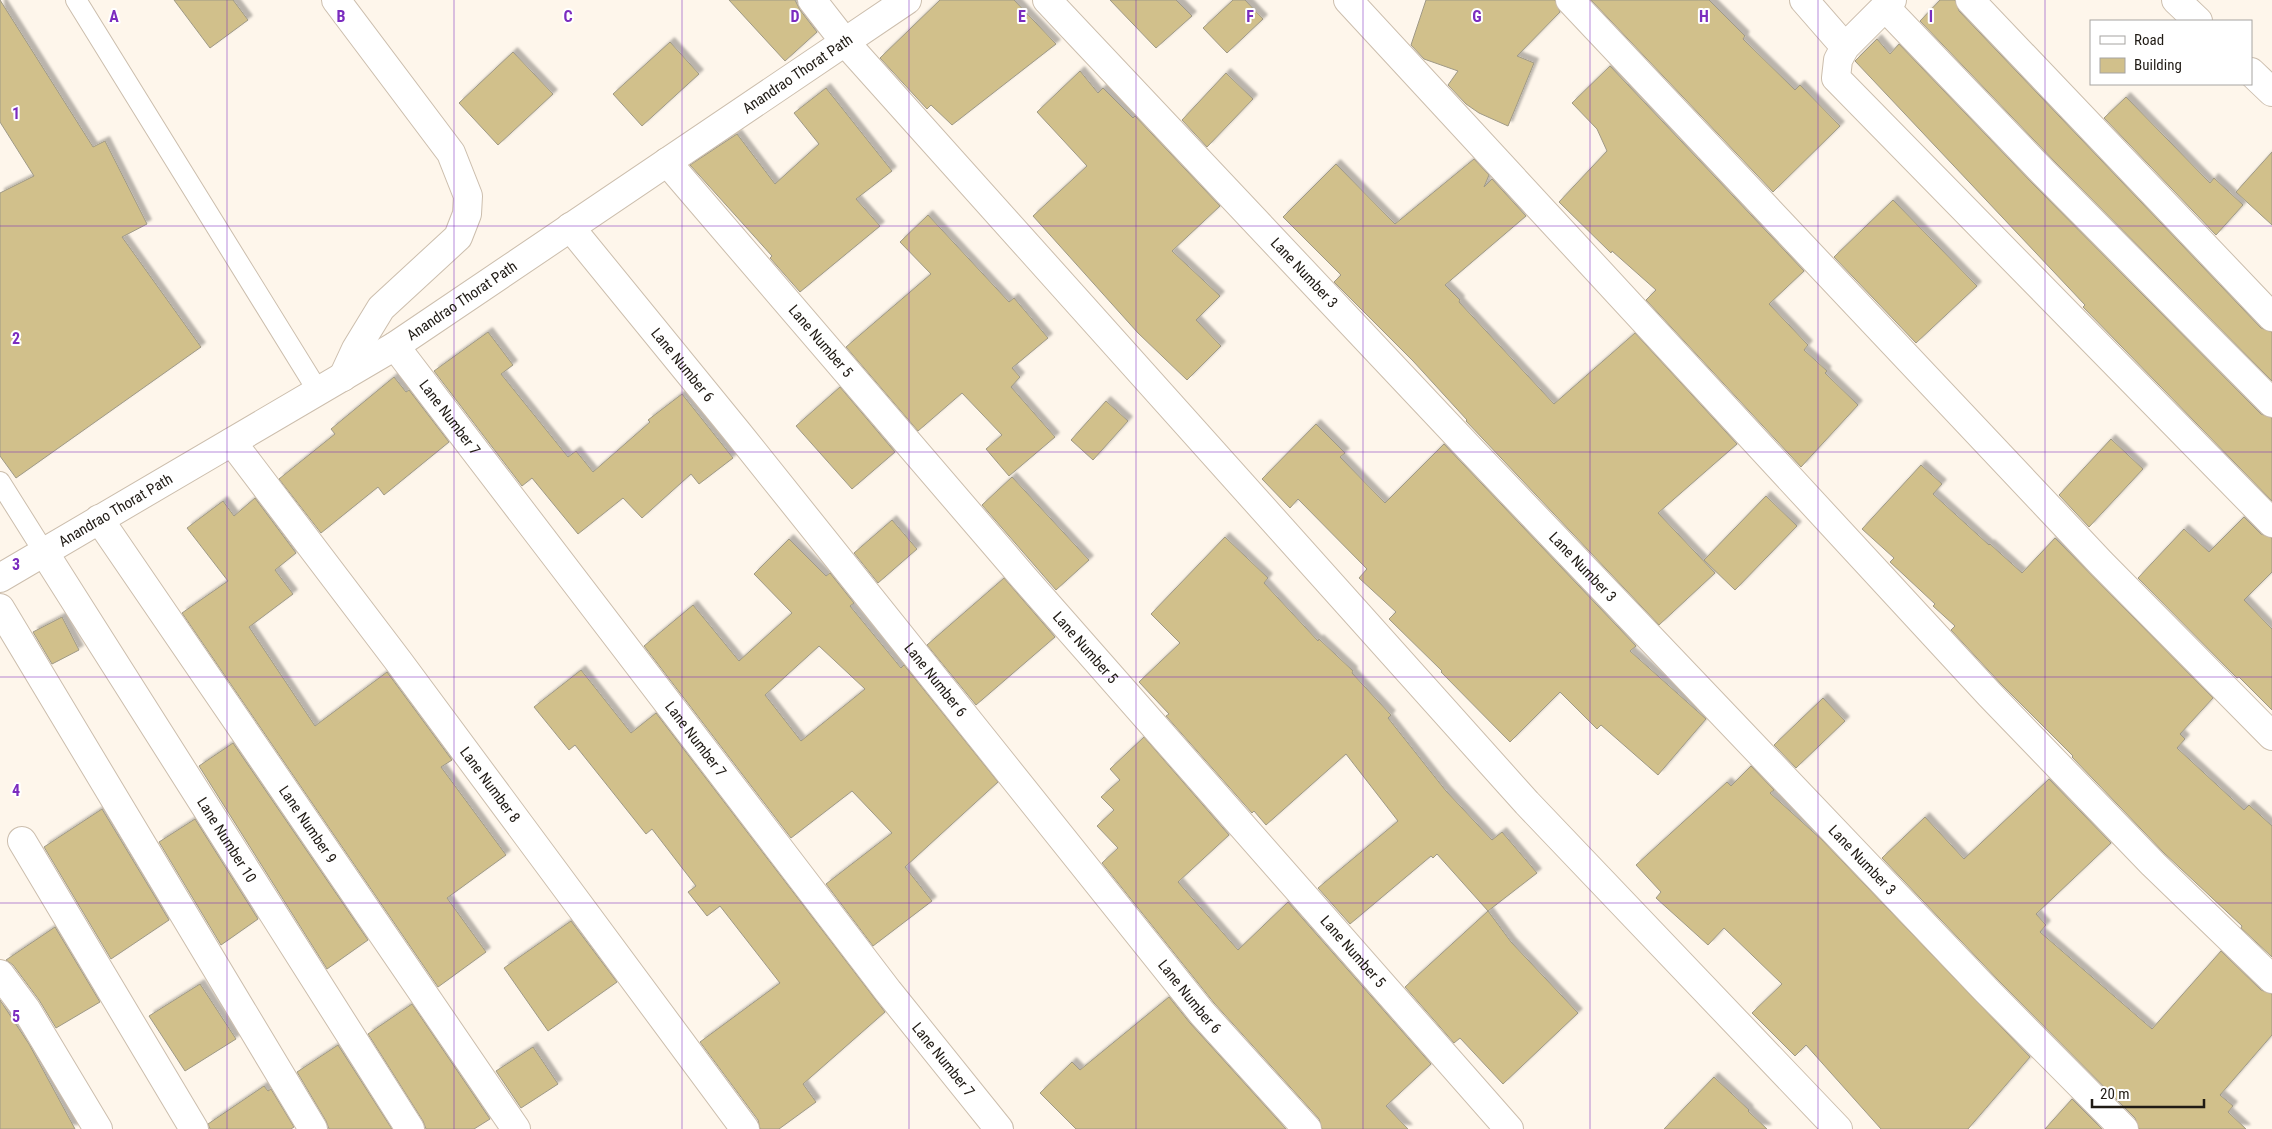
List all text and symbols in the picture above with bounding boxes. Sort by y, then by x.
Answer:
text: A [109,7,119,26]
text: B [337,7,346,26]
text: C [563,7,573,26]
text: D [790,7,800,26]
text: E [1018,7,1026,26]
text: F [1246,7,1254,26]
text: G [1472,7,1482,26]
text: H [1699,7,1709,26]
text: I [1929,7,1933,26]
legend [2090,20,2252,85]
street label: Anandrao Thorat Path [739,30,856,118]
text: Road [2134,31,2164,49]
text: Building [2134,56,2182,74]
text: 1 [12,104,20,123]
street label: Lane Number 3 [1267,234,1342,312]
street label: Anandrao Thorat Path [404,257,521,344]
street label: Lane Number 5 [785,301,857,381]
street label: Lane Number 6 [647,324,718,405]
text: 2 [12,329,20,348]
street label: Lane Number 7 [415,376,484,459]
street label: Anandrao Thorat Path [55,470,176,551]
street label: Lane Number 3 [1545,528,1620,606]
text: 3 [12,555,20,574]
street label: Lane Number 5 [1049,608,1122,687]
street label: Lane Number 6 [900,639,971,721]
street label: Lane Number 7 [661,698,730,780]
street label: Lane Number 8 [456,743,524,826]
text: 4 [12,781,20,800]
street label: Lane Number 9 [275,782,341,867]
street label: Lane Number 10 [193,794,260,886]
street label: Lane Number 3 [1825,821,1900,899]
street label: Lane Number 5 [1316,912,1389,991]
street label: Lane Number 6 [1154,956,1225,1037]
text: 5 [12,1007,20,1026]
street label: Lane Number 7 [908,1019,978,1100]
scale bar [2092,1076,2204,1108]
text: 20 m [2100,1085,2130,1103]

